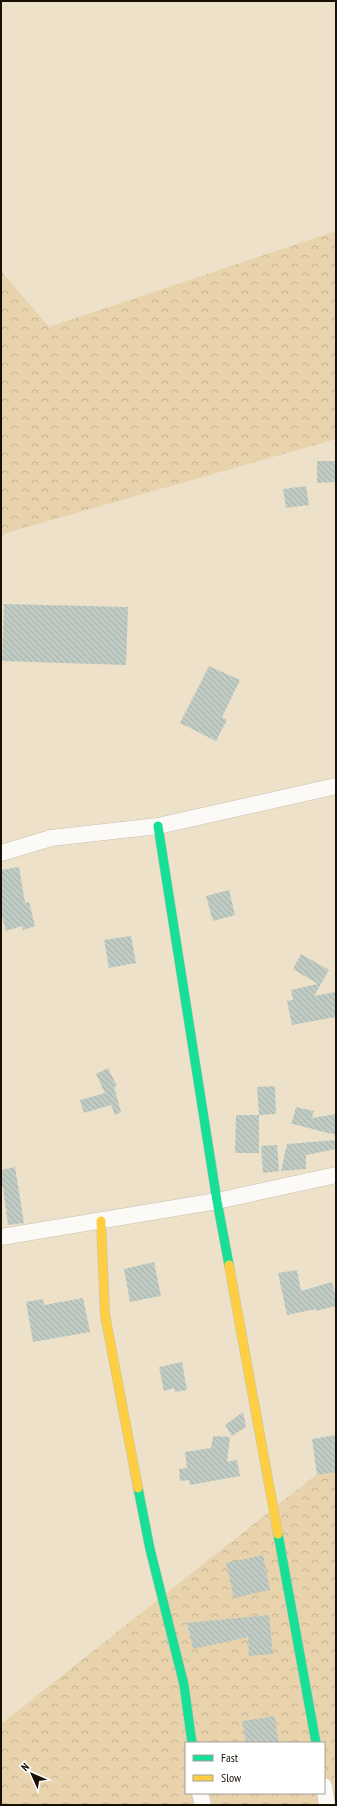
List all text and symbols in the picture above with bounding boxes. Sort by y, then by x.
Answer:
legend [185,1742,325,1794]
text: Fast [221,1750,239,1765]
north arrow [12,1754,52,1794]
text: N [18,1760,32,1774]
text: Slow [221,1770,242,1785]

